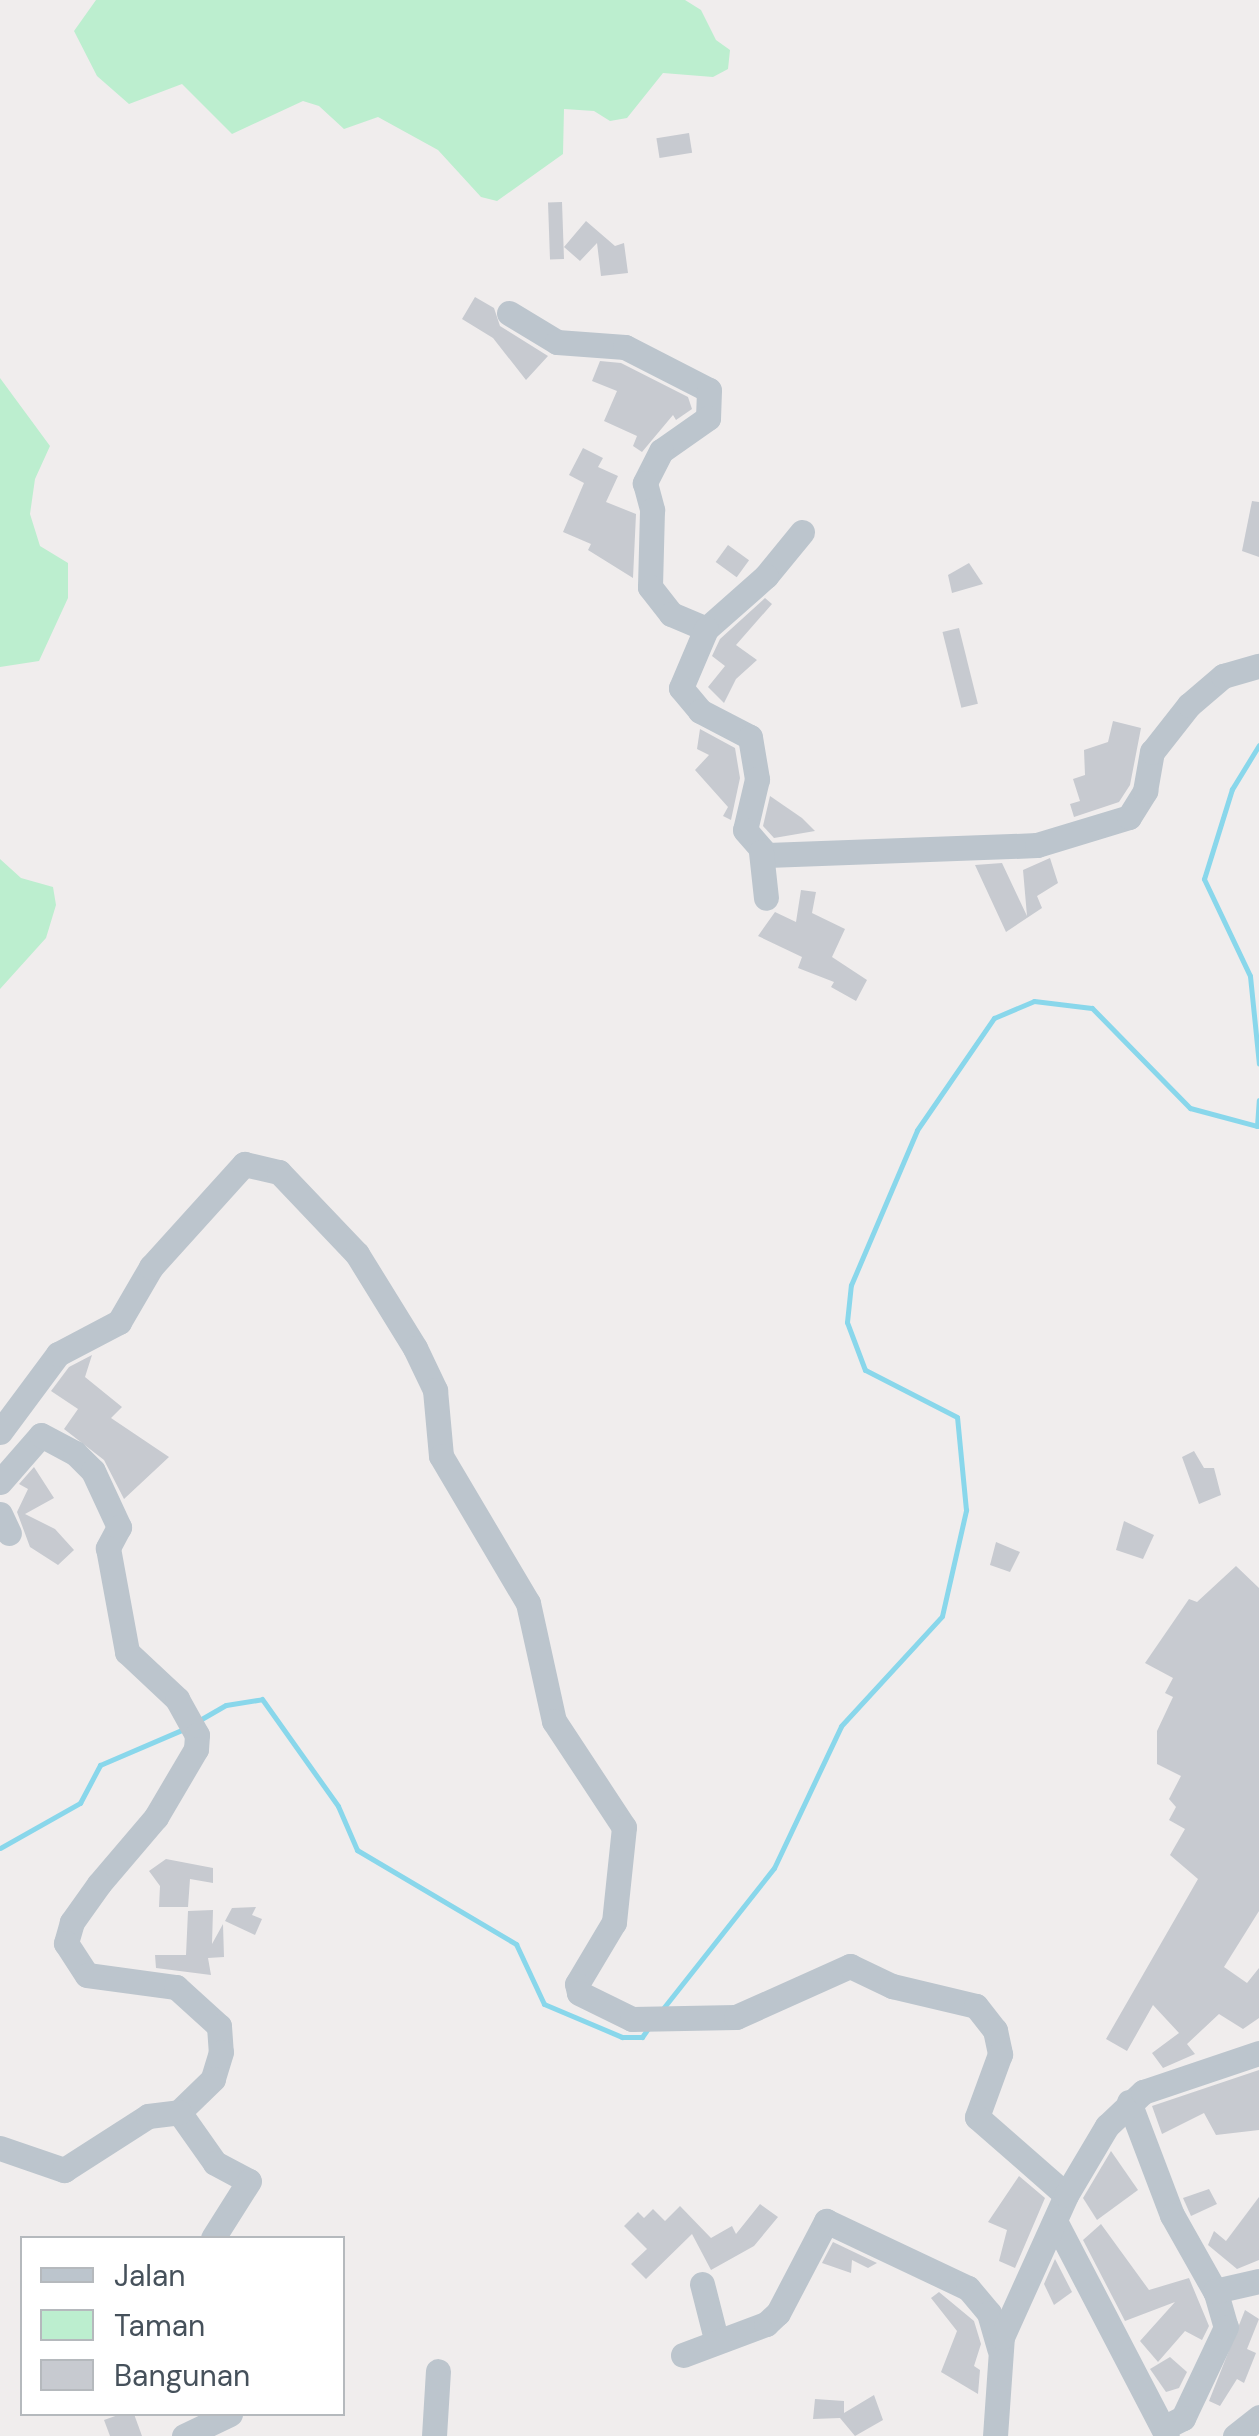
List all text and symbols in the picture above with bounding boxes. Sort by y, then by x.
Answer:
legend [20,2236,345,2416]
text: Jalan [114,2256,186,2295]
text: Taman [114,2306,205,2345]
text: Bangunan [114,2356,250,2395]

